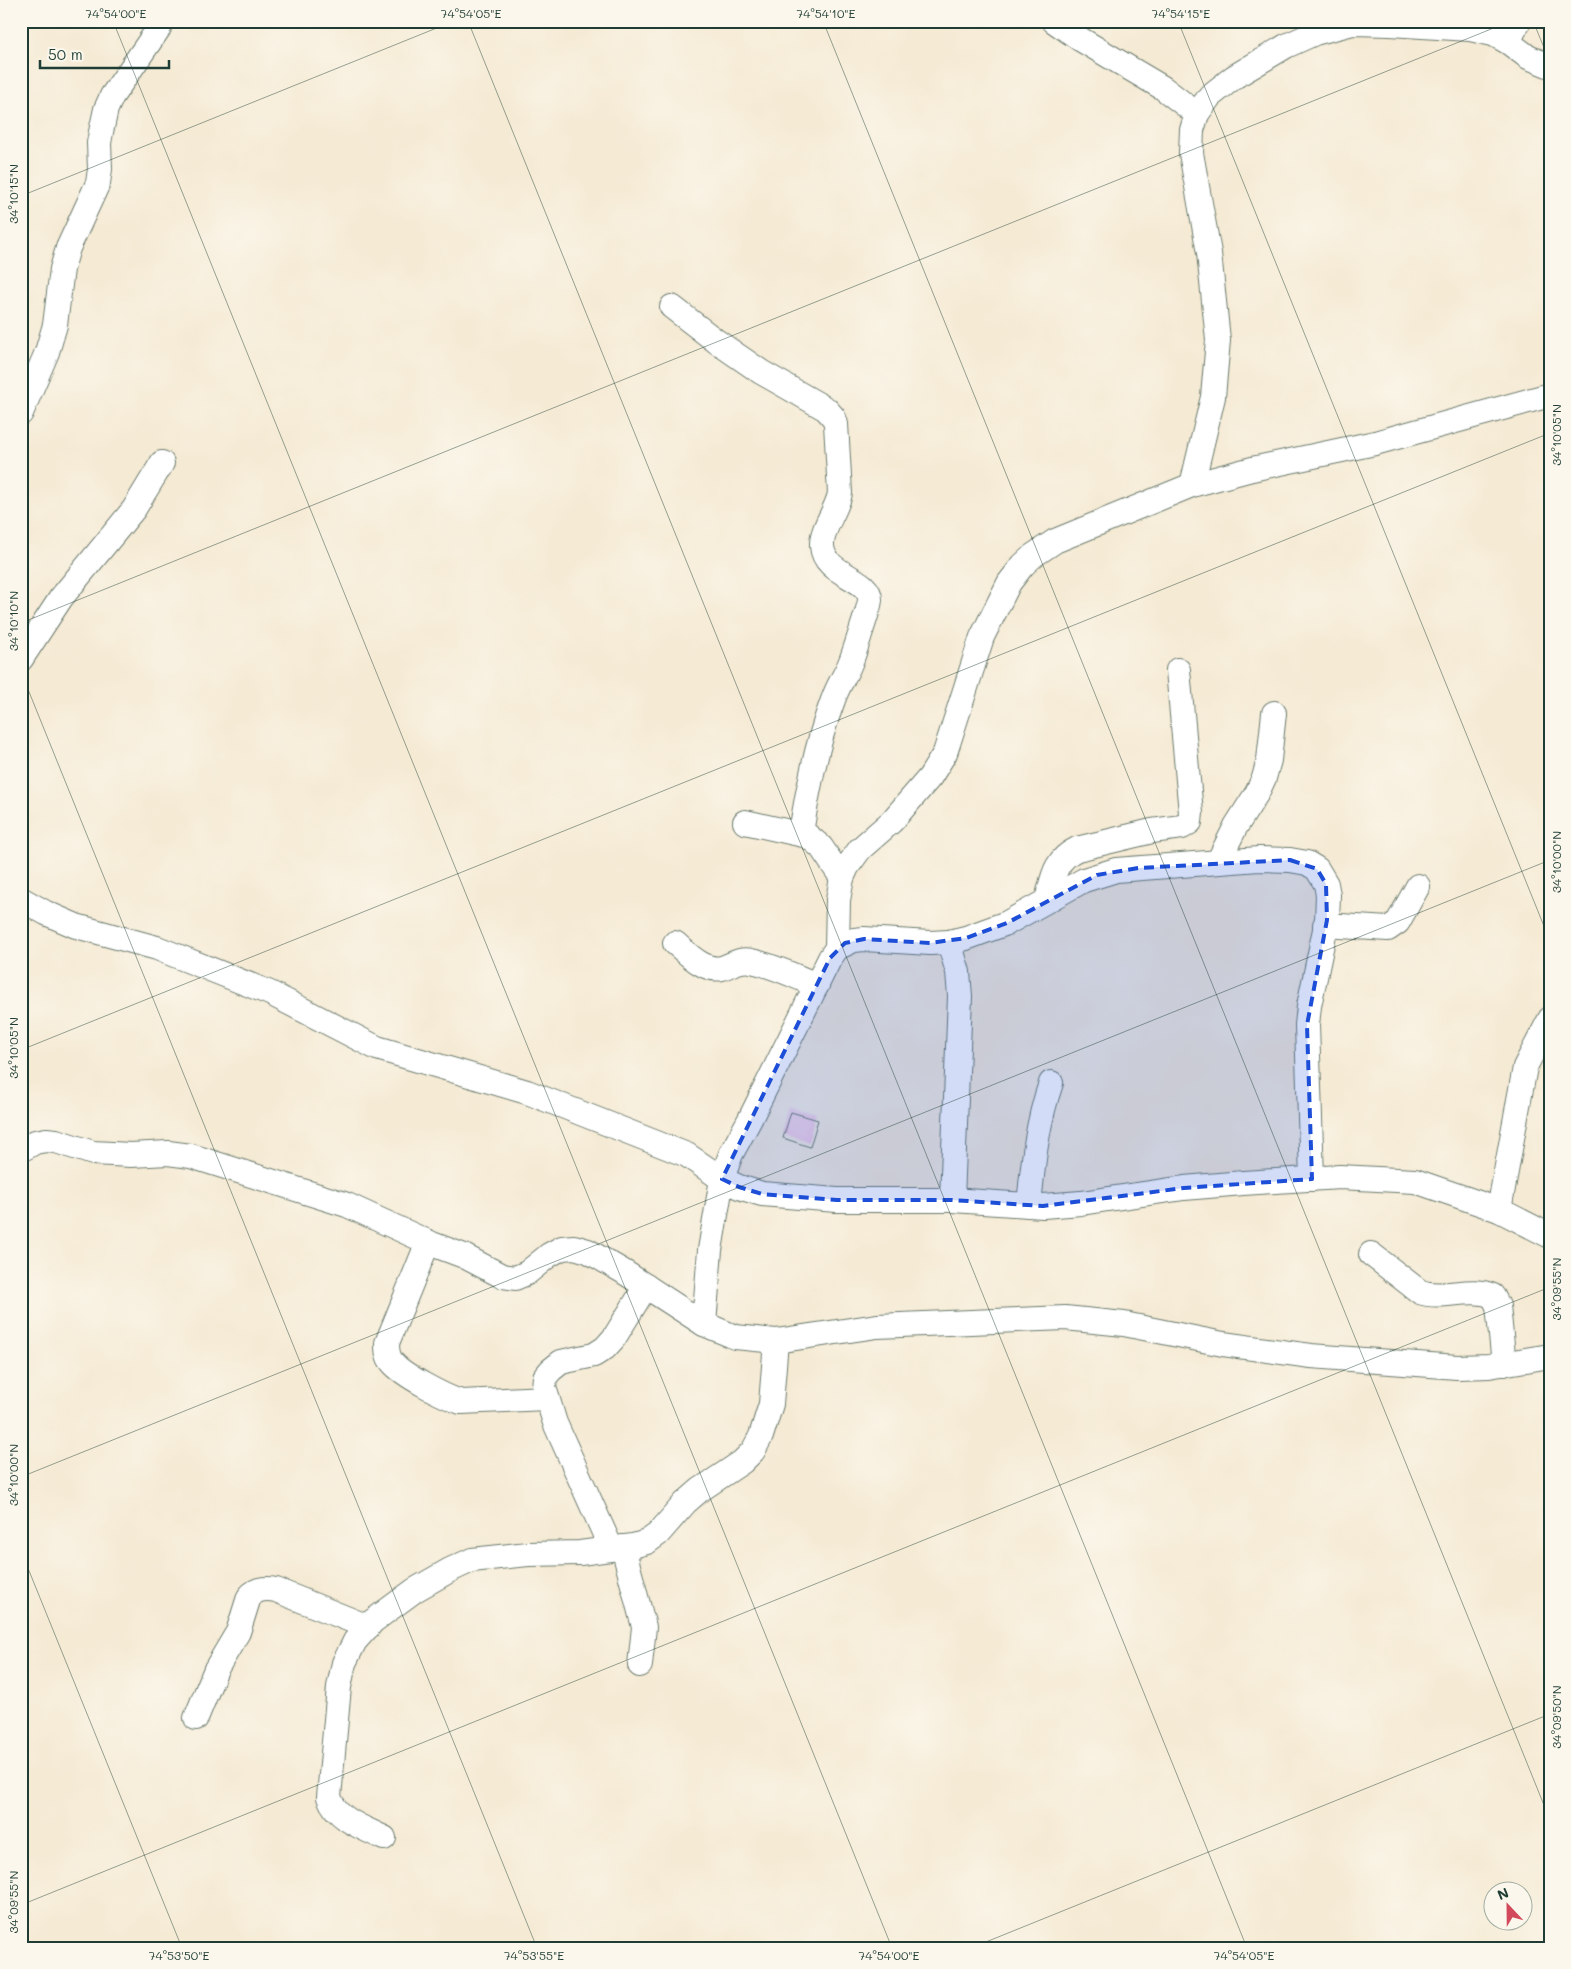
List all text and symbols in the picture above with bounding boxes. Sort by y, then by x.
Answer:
text: 74°54'00"E [86,5,147,21]
text: 74°54'05"E [441,5,501,21]
text: 74°54'10"E [797,5,856,21]
text: 74°54'15"E [1152,5,1210,21]
scale bar [40,38,169,70]
text: 50 m [48,44,83,64]
text: 34°10'15"N [5,164,21,224]
text: 34°10'05"N [1548,404,1564,466]
text: 34°10'10"N [5,591,21,651]
text: 34°10'00"N [1548,831,1564,893]
text: 34°10'05"N [5,1017,21,1079]
text: 34°09'55"N [1548,1258,1564,1320]
text: 34°10'00"N [5,1444,21,1506]
text: 34°09'50"N [1548,1685,1564,1749]
text: 34°09'55"N [5,1871,21,1933]
north arrow [1484,1882,1534,1932]
text: N [1494,1883,1511,1904]
text: 74°53'50"E [149,1947,209,1963]
text: 74°53'55"E [504,1947,564,1963]
text: 74°54'00"E [859,1947,920,1963]
text: 74°54'05"E [1214,1947,1274,1963]

